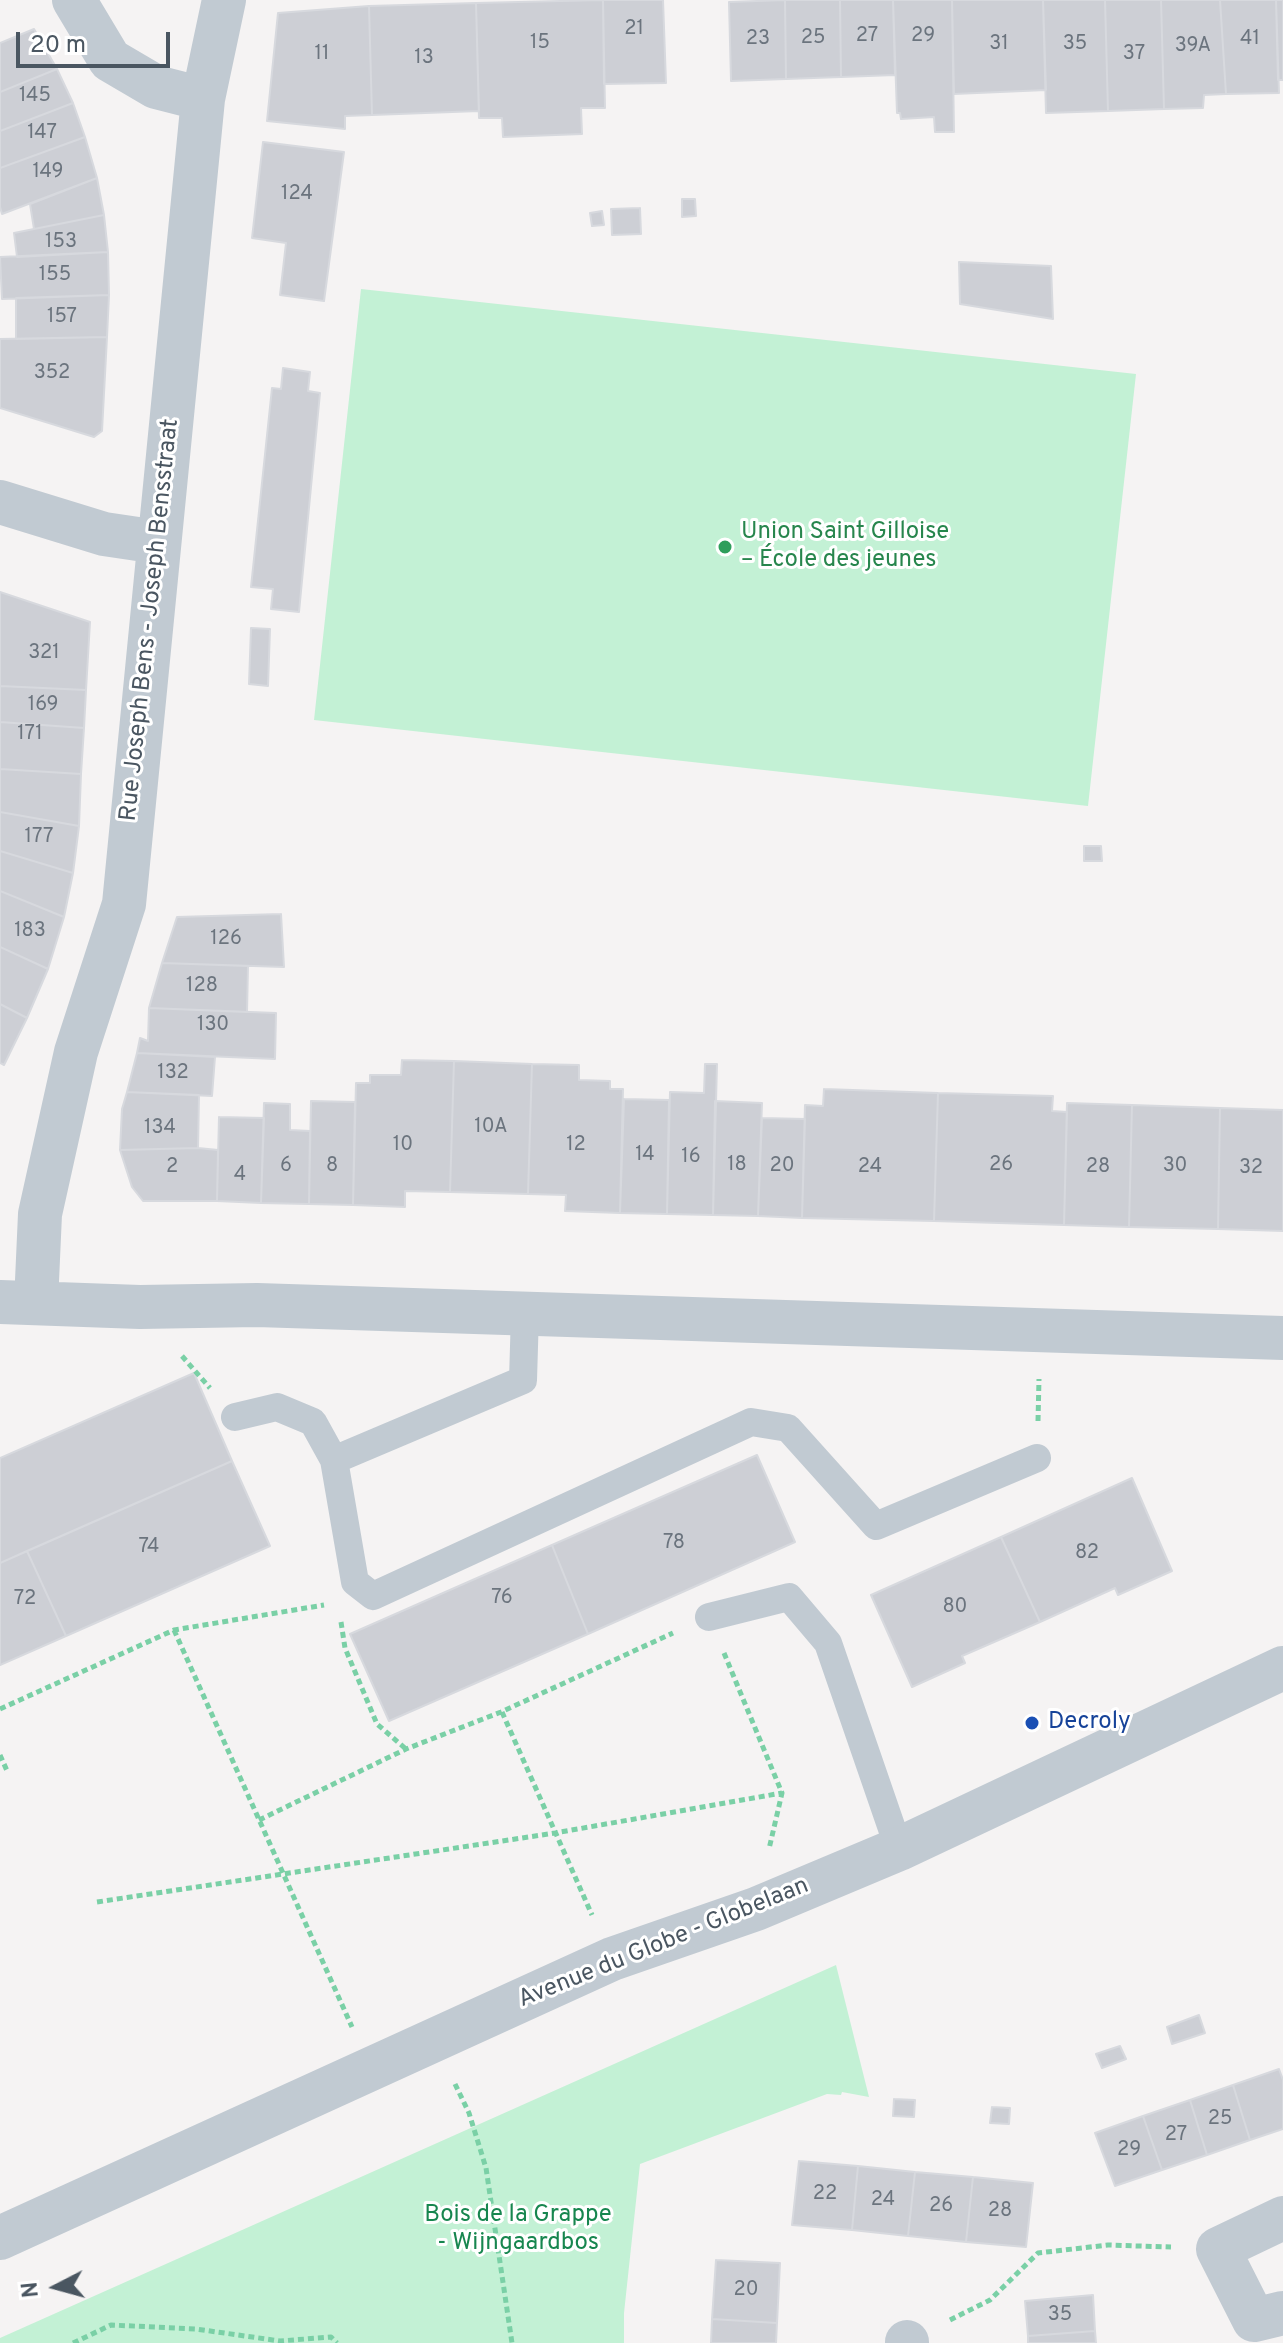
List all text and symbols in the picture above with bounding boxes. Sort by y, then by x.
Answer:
scale bar [20,16,174,66]
house number: 21 [624,18,644,42]
house number: 27 [856,25,878,49]
house number: 29 [911,25,935,49]
house number: 25 [801,27,825,51]
house number: 23 [746,28,770,52]
house number: 41 [1240,28,1260,52]
text: 20 m [30,31,86,61]
house number: 15 [530,32,550,56]
house number: 31 [989,33,1009,57]
house number: 35 [1063,33,1087,57]
house number: 39A [1175,35,1211,59]
house number: 11 [315,43,329,67]
house number: 37 [1123,43,1145,67]
house number: 13 [414,47,434,71]
house number: 145 [19,85,51,109]
house number: 147 [27,122,57,146]
house number: 149 [32,161,64,185]
house number: 124 [281,183,313,207]
house number: 153 [45,231,77,255]
house number: 155 [39,264,71,288]
house number: 157 [47,306,77,330]
house number: 352 [34,362,70,386]
street label: Rue Joseph Bens - Joseph Bensstraat [116,417,186,823]
place label: Union Saint Gilloise – École des jeunes [741,519,949,575]
marker: Union Saint Gilloise – École des jeunes [716,538,734,556]
house number: 321 [28,642,60,666]
house number: 169 [28,694,58,718]
house number: 171 [17,723,43,747]
house number: 177 [25,826,53,850]
house number: 183 [14,920,46,944]
house number: 126 [210,928,242,952]
house number: 128 [186,975,218,999]
house number: 130 [197,1014,229,1038]
house number: 132 [157,1062,189,1086]
house number: 10A [474,1116,508,1140]
house number: 134 [144,1117,176,1141]
house number: 10 [393,1134,413,1158]
house number: 12 [566,1134,586,1158]
house number: 14 [635,1144,655,1168]
house number: 16 [681,1146,701,1170]
house number: 18 [727,1154,747,1178]
house number: 26 [989,1154,1013,1178]
house number: 6 [280,1155,292,1179]
house number: 8 [326,1155,338,1179]
house number: 20 [769,1155,795,1179]
house number: 30 [1163,1155,1187,1179]
house number: 2 [166,1156,178,1180]
house number: 24 [858,1156,882,1180]
house number: 28 [1086,1156,1110,1180]
house number: 32 [1239,1157,1263,1181]
house number: 4 [234,1164,246,1188]
house number: 78 [663,1532,685,1556]
house number: 74 [139,1536,159,1560]
house number: 82 [1075,1542,1099,1566]
house number: 76 [491,1587,513,1611]
house number: 72 [14,1588,36,1612]
house number: 80 [943,1596,967,1620]
place label: Decroly [1048,1709,1131,1737]
marker: Decroly [1023,1714,1041,1732]
street label: Avenue du Globe - Globelaan [515,1872,813,2016]
house number: 25 [1208,2108,1232,2132]
house number: 27 [1165,2124,1187,2148]
house number: 29 [1117,2139,1141,2163]
house number: 22 [813,2183,837,2207]
house number: 24 [871,2189,895,2213]
house number: 26 [929,2195,953,2219]
house number: 28 [988,2200,1012,2224]
park label: Bois de la Grappe - Wijngaardbos [424,2202,612,2258]
north arrow [16,2247,96,2327]
house number: 20 [733,2279,759,2303]
text: N [17,2280,46,2299]
house number: 35 [1048,2304,1072,2328]

